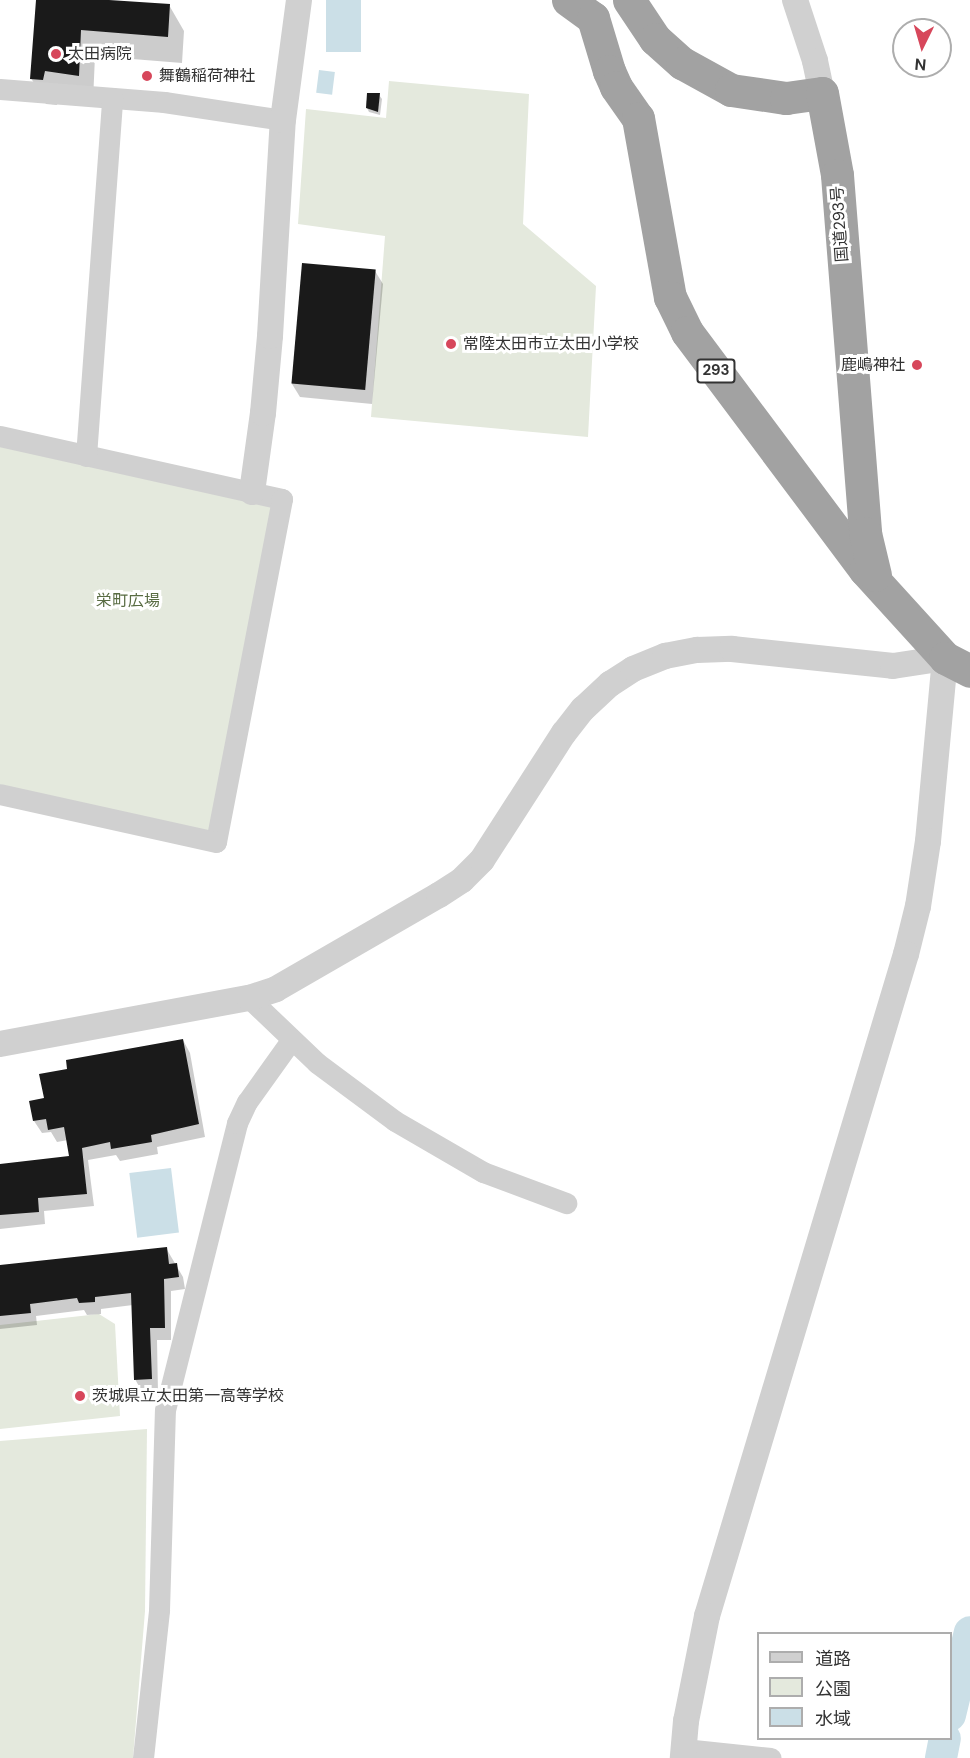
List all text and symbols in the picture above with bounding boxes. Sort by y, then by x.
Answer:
north arrow [892,18,952,78]
place label: 太田病院 [68,44,132,64]
marker: 太田病院 [49,47,63,61]
text: N [914,53,927,75]
place label: 舞鶴稲荷神社 [159,66,255,86]
marker: 舞鶴稲荷神社 [140,69,154,83]
street label: 国道293号 [828,185,852,263]
place label: 常陸太田市立太田小学校 [463,334,639,354]
marker: 常陸太田市立太田小学校 [444,337,458,351]
place label: 鹿嶋神社 [841,355,905,375]
marker: 鹿嶋神社 [910,358,924,372]
road number: 293 [695,359,737,383]
park label: 栄町広場 [96,591,160,611]
place label: 茨城県立太田第一高等学校 [92,1386,284,1406]
marker: 茨城県立太田第一高等学校 [73,1389,87,1403]
legend [757,1632,952,1740]
text: 道路 [815,1647,851,1671]
text: 公園 [815,1677,851,1701]
text: 水域 [815,1707,851,1731]

